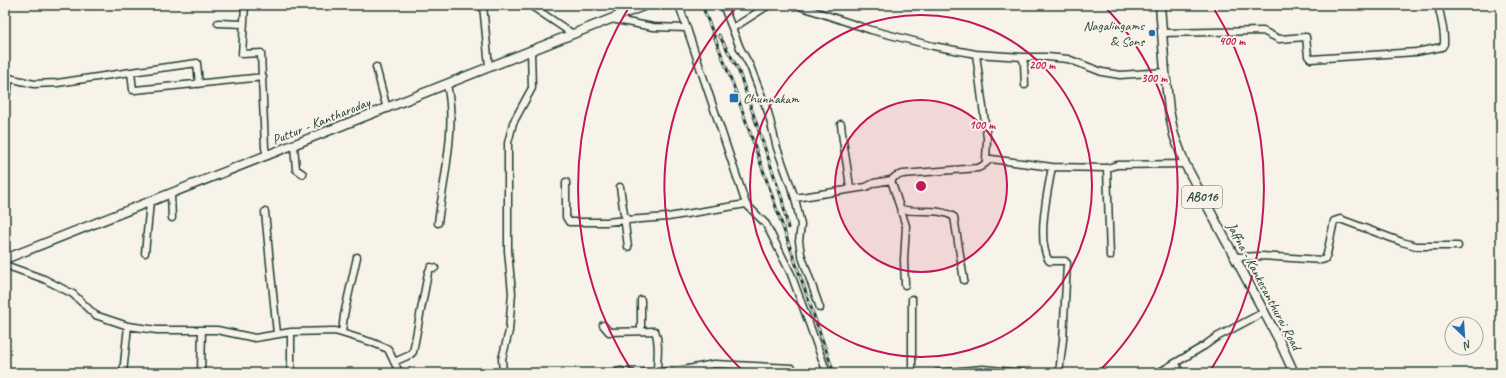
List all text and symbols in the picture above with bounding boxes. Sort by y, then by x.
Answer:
place label: Nagalingams & Sons [1083,17,1145,50]
marker: Nagalingams & Sons [1147,28,1157,38]
text: 400 m [1219,33,1246,49]
text: 200 m [1029,57,1056,73]
text: 300 m [1141,70,1168,86]
place label: Chunnakam [743,90,800,107]
marker: Chunnakam [728,92,740,104]
street label: Puttur - Kantharoday [270,93,373,148]
text: 100 m [969,117,996,133]
centre of rings [914,179,928,193]
road number: AB016 [1182,186,1222,208]
street label: Jaffna - Kankesanthurai Road [1223,218,1306,355]
north arrow [1444,316,1484,356]
text: N [1460,337,1474,354]

